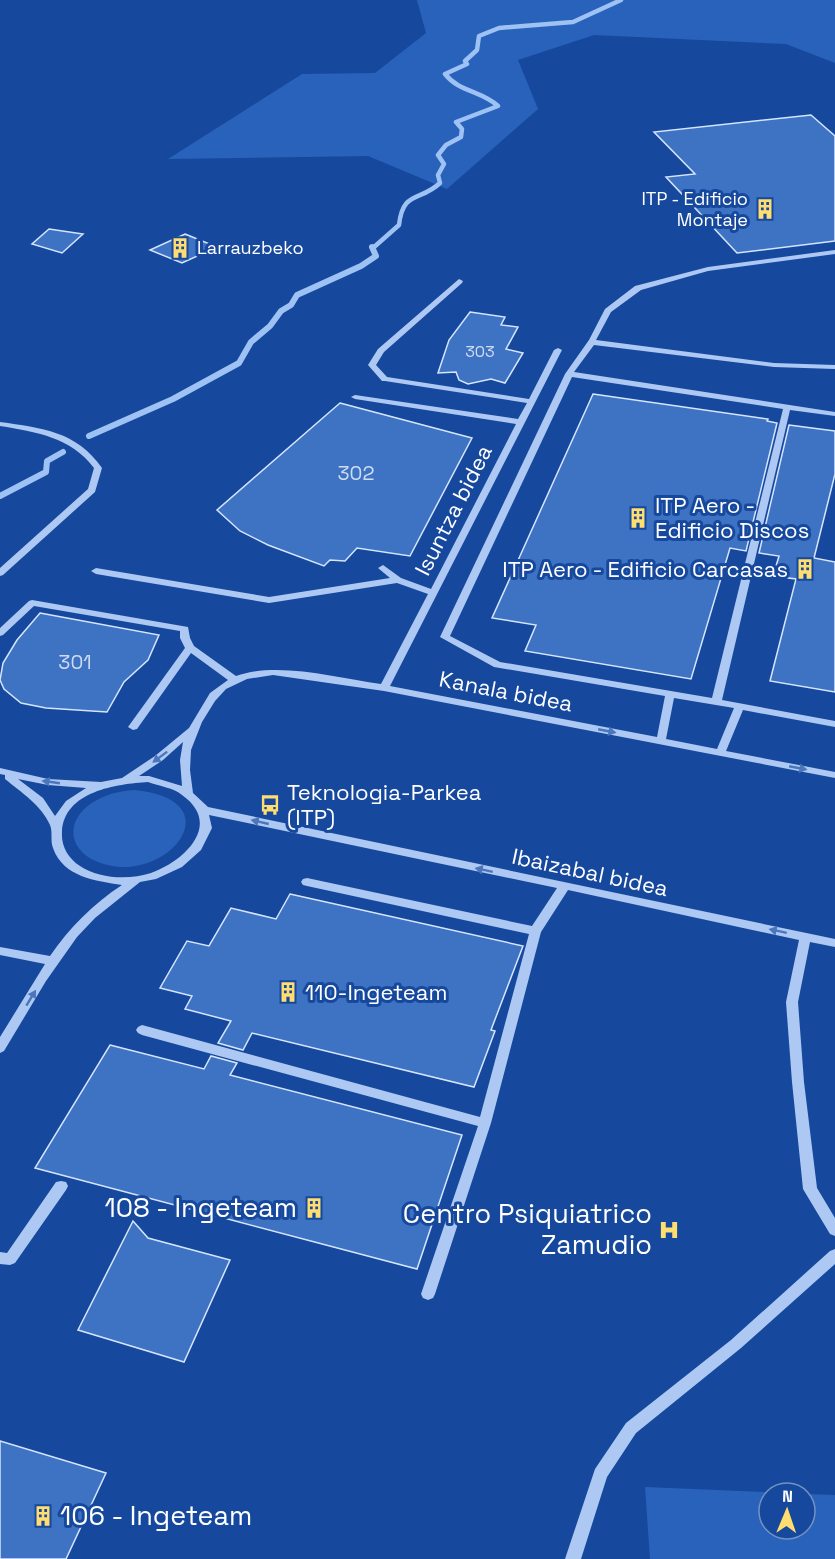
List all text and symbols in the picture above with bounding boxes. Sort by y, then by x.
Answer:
place label: ITP - Edificio Montaje [641,187,748,231]
building icon: ITP - Edificio Montaje [753,197,777,221]
building icon: Larrauzbeko [168,236,192,260]
place label: Larrauzbeko [197,236,304,259]
house number: 303 [465,341,495,362]
street label: Isuntza bidea [408,440,498,580]
house number: 302 [338,460,374,486]
place label: ITP Aero - Edificio Discos [655,491,809,544]
building icon: ITP Aero - Edificio Discos [626,506,650,530]
place label: ITP Aero - Edificio Carcasas [502,555,788,583]
building icon: ITP Aero - Edificio Carcasas [793,557,817,581]
house number: 301 [58,649,92,675]
street label: Kanala bidea [437,664,575,718]
one-way arrow [598,727,617,736]
one-way arrow [153,750,168,762]
one-way arrow [789,764,808,773]
one-way arrow [41,777,60,786]
place label: Teknologia-Parkea (ITP) [287,778,482,831]
bus stop icon: Teknologia-Parkea (ITP) [258,793,282,817]
one-way arrow [251,817,269,827]
street label: Ibaizabal bidea [509,842,671,902]
one-way arrow [474,865,493,874]
one-way arrow [768,926,787,935]
place label: 110-Ingeteam [305,978,447,1006]
building icon: 110-Ingeteam [276,980,300,1004]
one-way arrow [25,990,36,1006]
place label: 108 - Ingeteam [104,1190,297,1225]
building icon: 108 - Ingeteam [302,1196,326,1220]
place label: Centro Psiquiatrico Zamudio [403,1196,652,1262]
hospital icon: Centro Psiquiatrico Zamudio [657,1218,681,1242]
north arrow [757,1481,817,1541]
text: N [782,1486,793,1507]
place label: 106 - Ingeteam [60,1498,252,1533]
building icon: 106 - Ingeteam [31,1504,55,1528]

